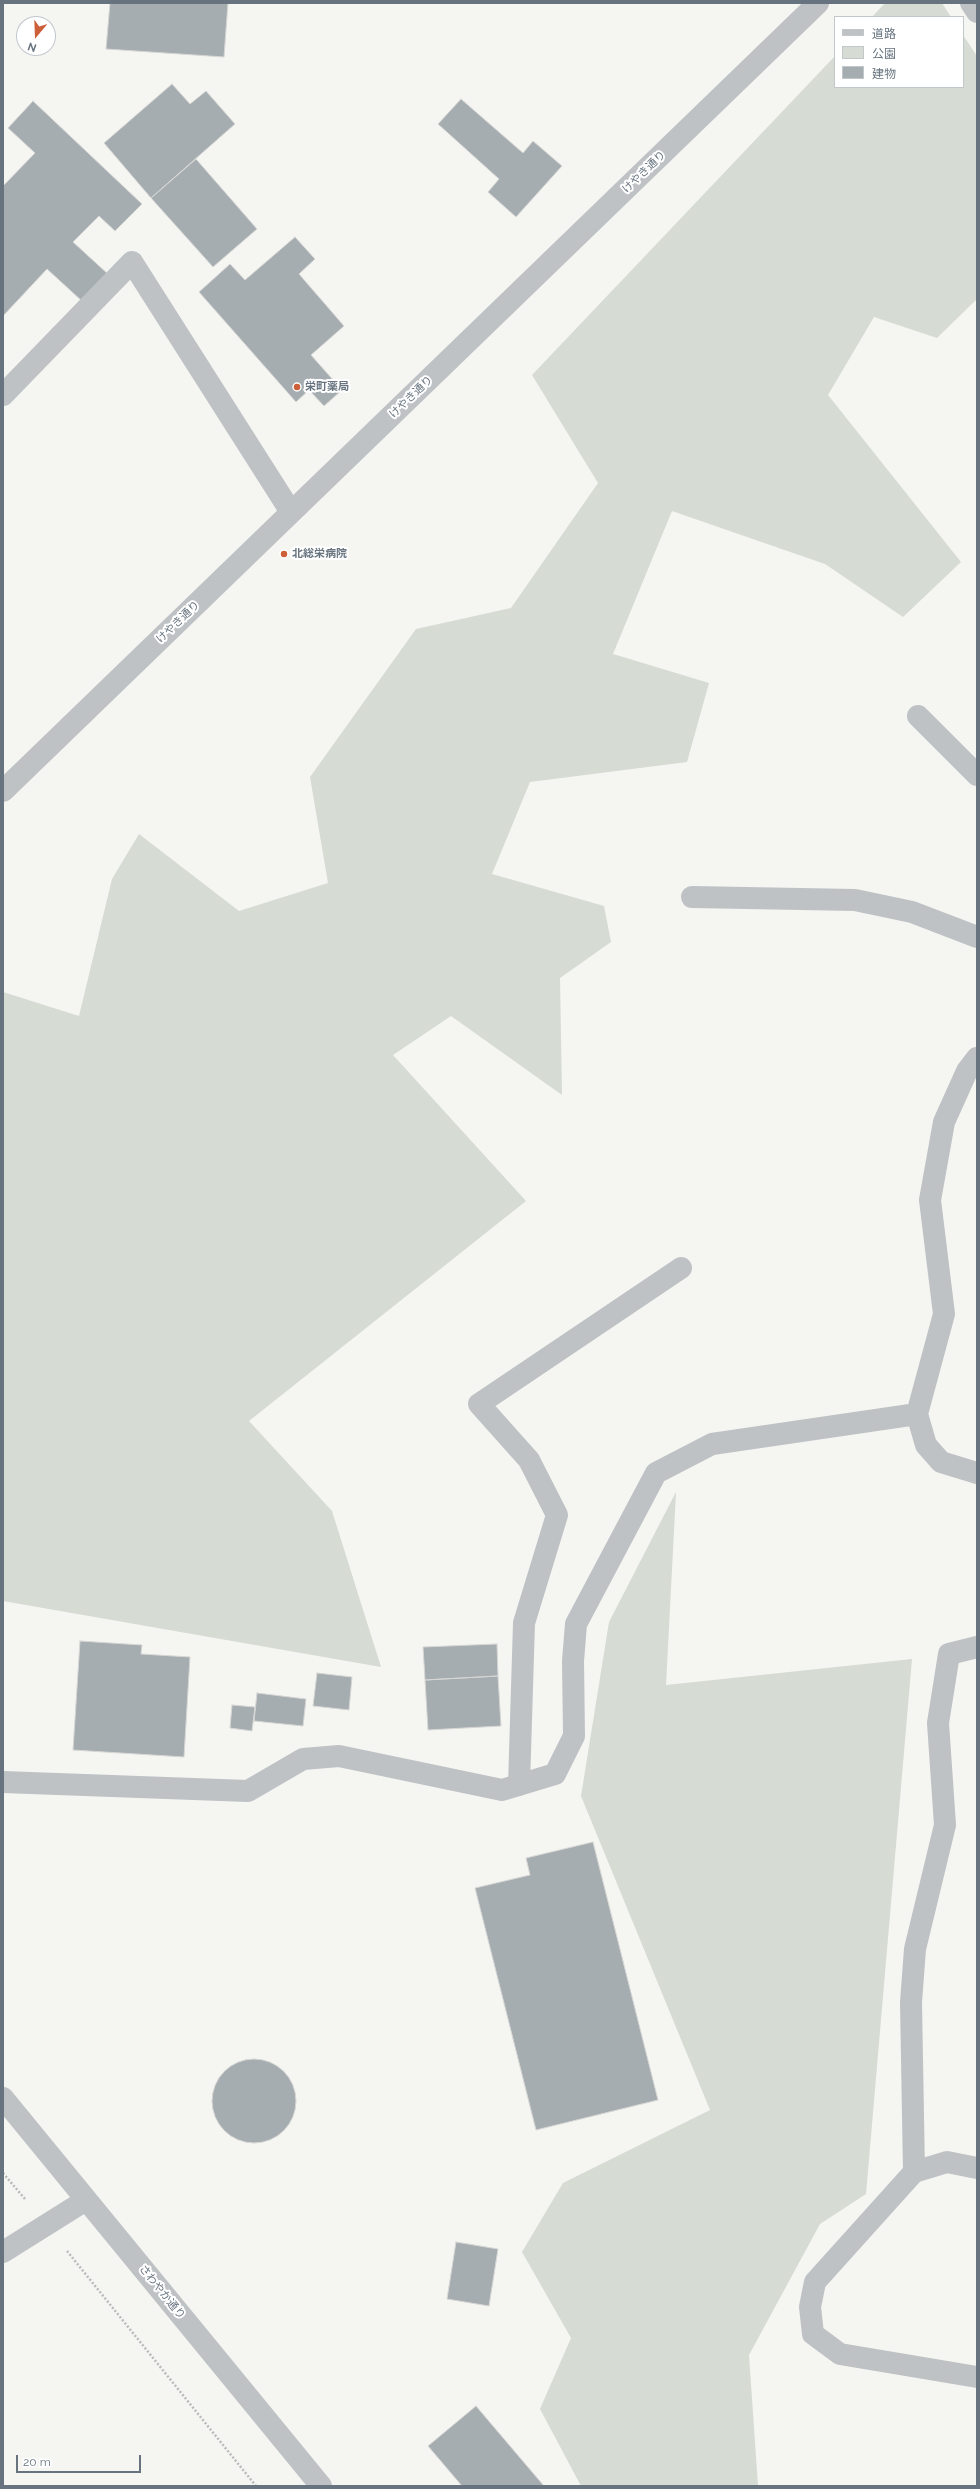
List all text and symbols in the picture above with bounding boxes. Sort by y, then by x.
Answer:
north arrow [16,16,56,56]
legend [834,16,964,88]
text: 道路 [872,27,896,41]
text: N [26,39,38,54]
text: 公園 [872,47,896,61]
text: 建物 [872,67,896,81]
street label: けやき通り [620,148,668,196]
street label: けやき通り [387,373,435,421]
place label: 栄町薬局 [305,380,349,394]
marker: 栄町薬局 [292,382,302,392]
place label: 北総栄病院 [292,547,347,561]
marker: 北総栄病院 [279,549,289,559]
street label: けやき通り [154,598,202,646]
street label: さわやか通り [136,2262,188,2322]
scale bar [18,2447,143,2473]
text: 20 m [23,2455,51,2469]

